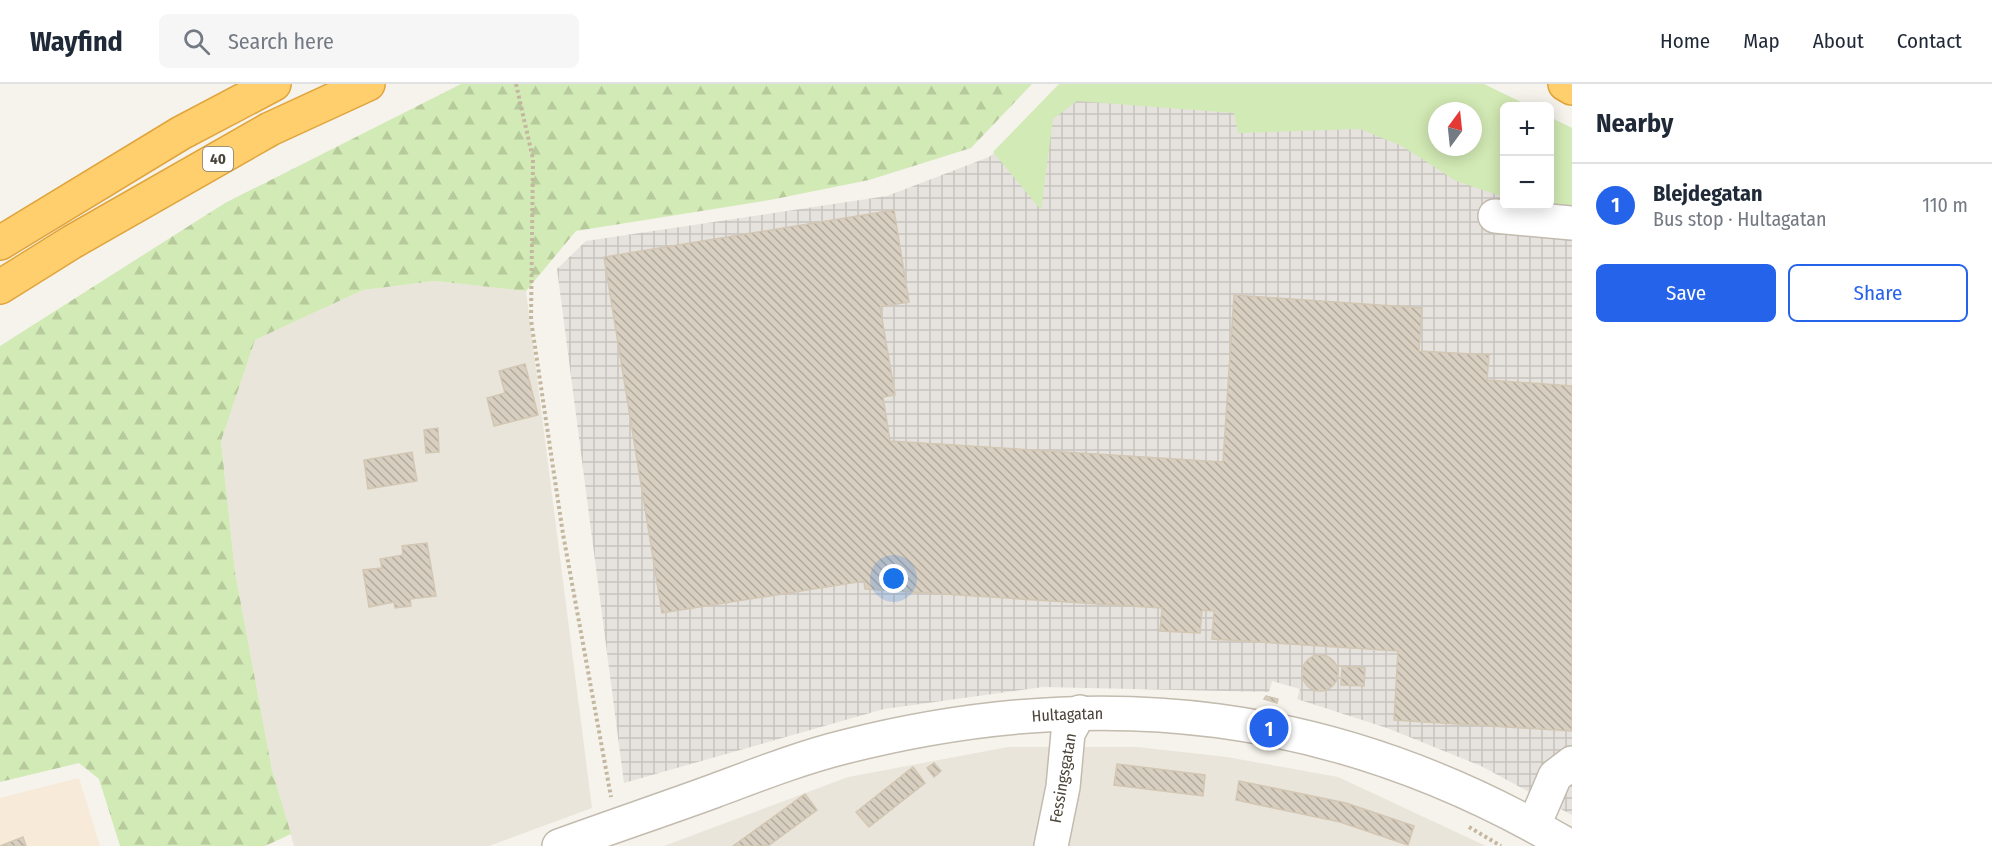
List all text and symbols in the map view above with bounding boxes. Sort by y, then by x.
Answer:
search box [159,14,579,68]
text: Wayfind [30,25,123,58]
icon: search [180,25,213,58]
text: Search here [228,28,334,55]
text: Home [1660,28,1710,54]
text: Map [1743,28,1780,54]
text: About [1813,28,1864,54]
text: Contact [1897,28,1962,54]
north arrow [1428,102,1482,156]
map controls [1500,102,1554,210]
button: + [1500,102,1554,156]
text: Nearby [1596,108,1673,139]
road number: 40 [203,147,233,171]
button: − [1500,156,1554,210]
text: Blejdegatan [1653,180,1763,207]
text: 1 [1611,193,1620,217]
text: 110 m [1922,193,1968,217]
text: Bus stop · Hultagatan [1653,207,1827,231]
button: Save [1596,264,1776,322]
button: Share [1788,264,1968,322]
your location [879,564,908,593]
street label: Hultagatan [1031,704,1103,725]
pin: 1 [1250,706,1288,750]
street label: Fessingsgatan [1046,732,1080,824]

